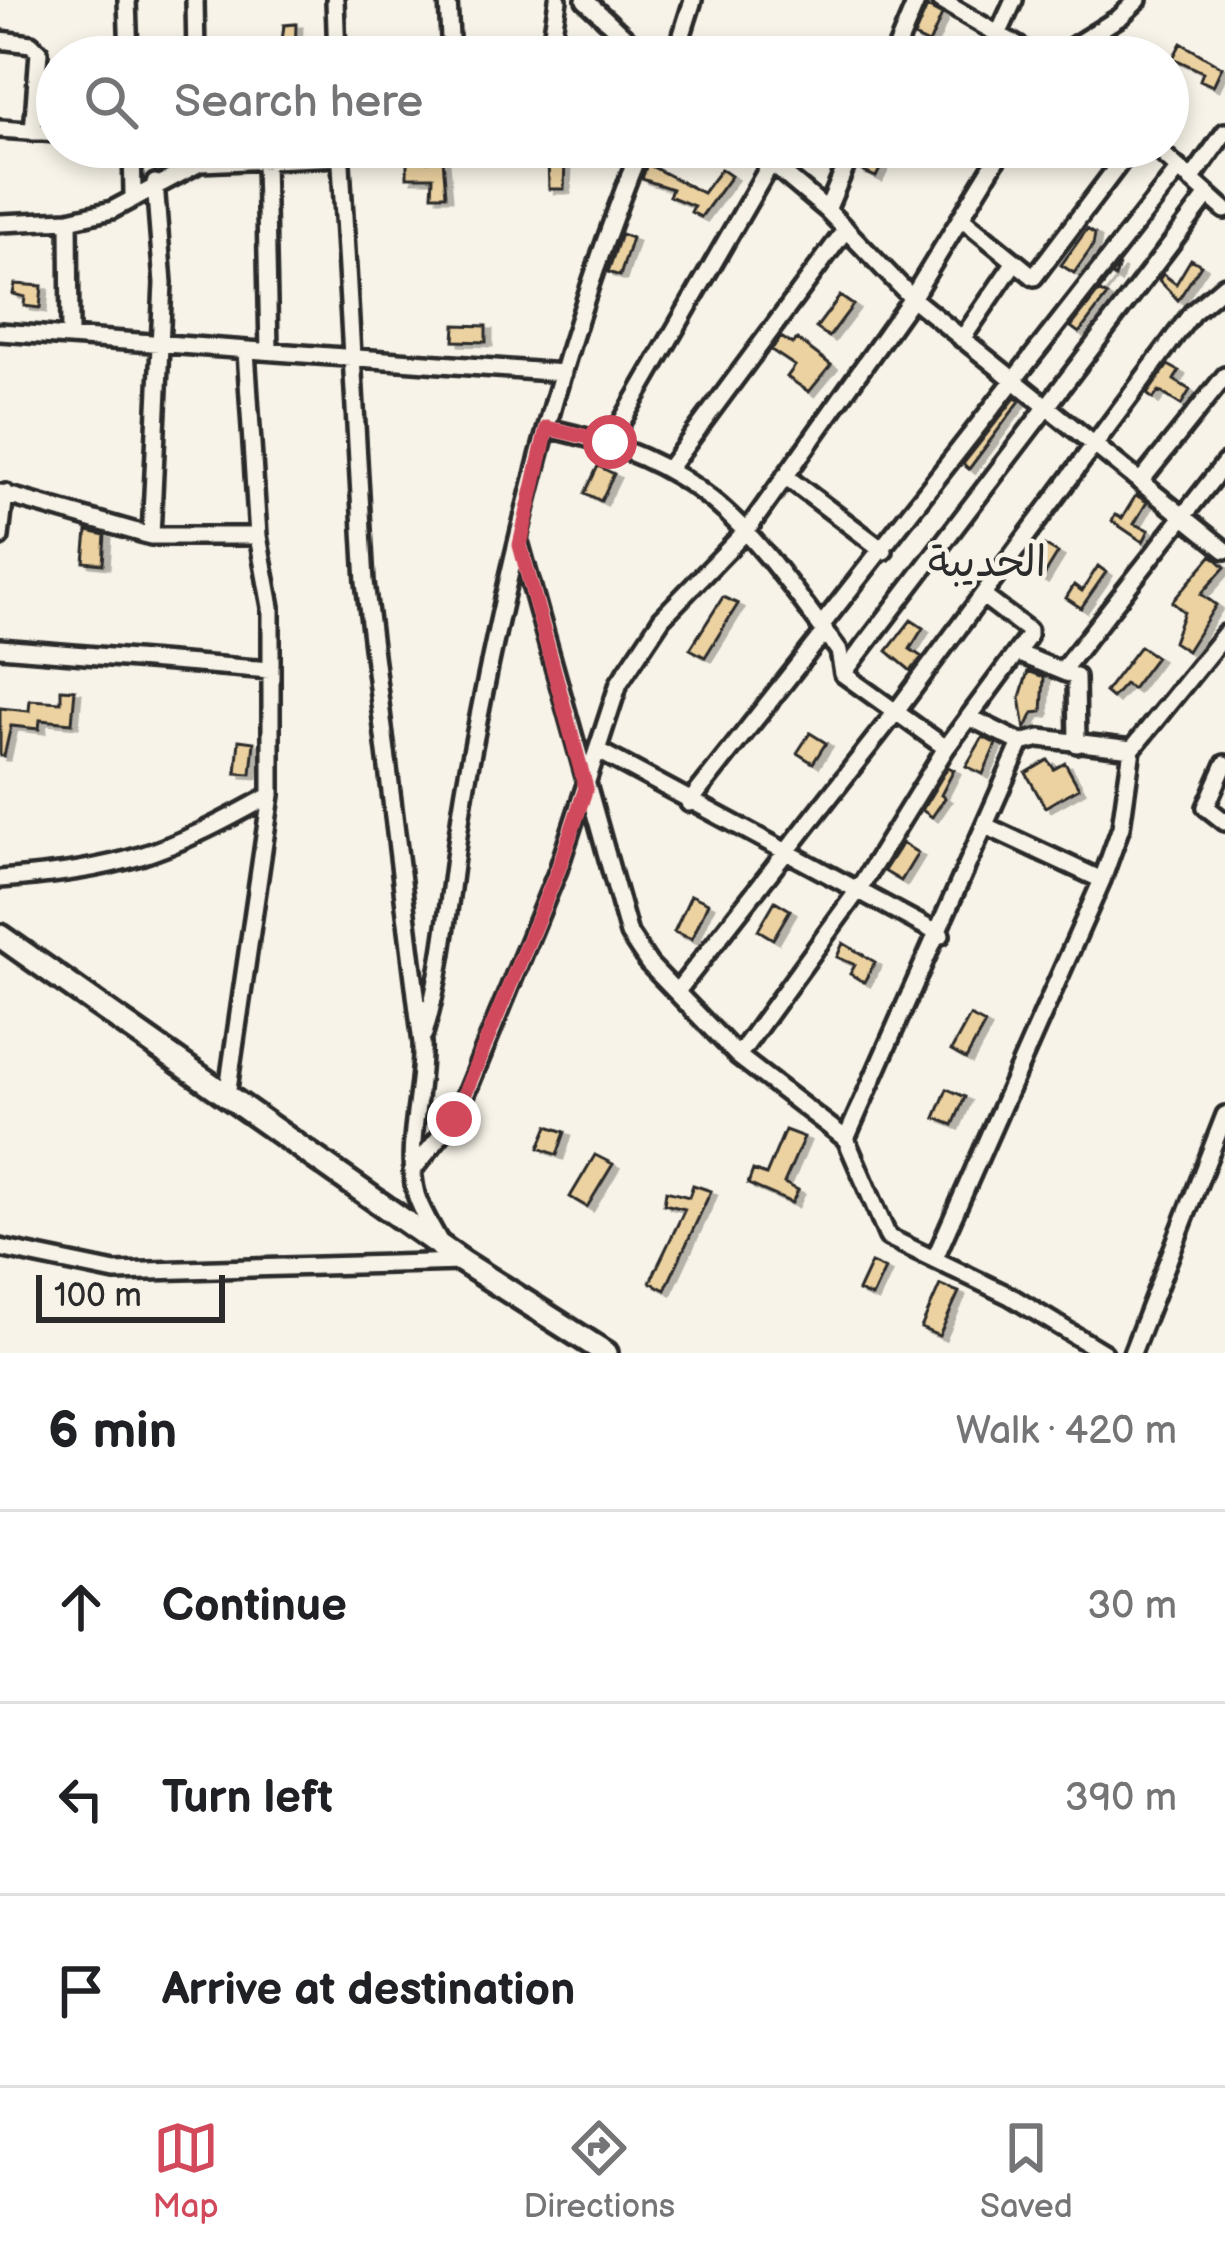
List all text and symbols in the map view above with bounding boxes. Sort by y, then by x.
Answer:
search box [36,36,1189,168]
icon: search [78,69,144,135]
text: Search here [174,75,423,130]
route start [583,415,637,469]
district label: الحديبة [928,538,1046,589]
route end [427,1092,481,1146]
scale bar [36,1269,225,1322]
text: 100 m [54,1276,142,1316]
text: 6 min [48,1401,177,1462]
text: Walk · 420 m [956,1408,1177,1455]
icon: ahead [48,1574,114,1640]
text: Continue [162,1579,347,1634]
text: 30 m [1087,1583,1177,1630]
icon: left [48,1766,114,1832]
text: Turn left [162,1771,333,1826]
text: 390 m [1065,1775,1177,1822]
icon: arrive [48,1958,114,2024]
text: Arrive at destination [162,1963,575,2018]
tab: Map [152,2115,219,2227]
tab: Directions [523,2115,675,2227]
tab: Saved [980,2115,1073,2227]

